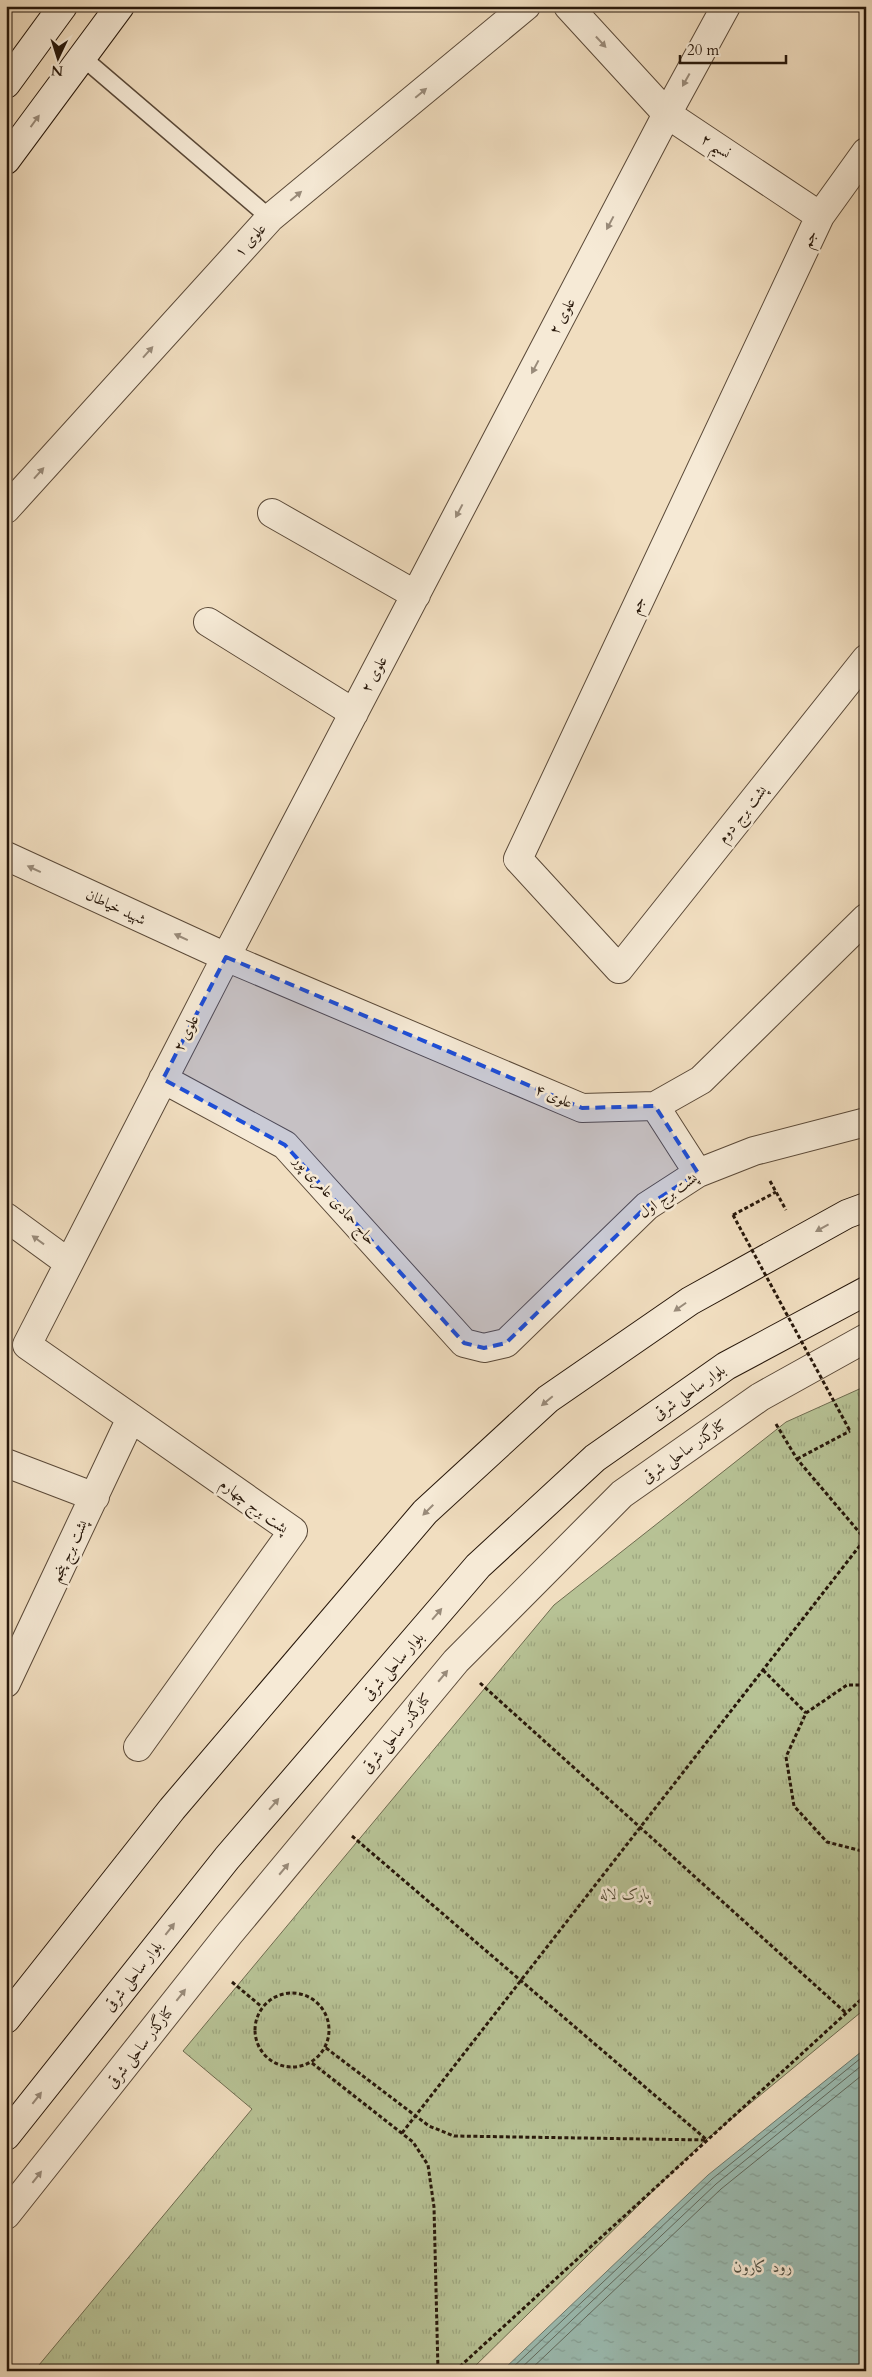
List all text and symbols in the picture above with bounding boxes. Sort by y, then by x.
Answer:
north arrow [32,32,82,82]
scale bar [680,32,786,64]
one-way arrow [595,36,607,48]
text: 20 m [687,40,719,60]
text: N [50,61,64,80]
one-way arrow [682,72,690,87]
one-way arrow [414,87,427,98]
one-way arrow [30,114,40,128]
street label: نسیم ۲ [694,129,735,167]
one-way arrow [289,191,302,202]
one-way arrow [606,216,614,230]
street label: علوی ۱ [230,219,270,261]
street label: جم [796,227,825,253]
street label: علوی ۲ [544,294,580,338]
one-way arrow [142,347,154,359]
one-way arrow [531,360,539,374]
one-way arrow [33,467,45,479]
one-way arrow [455,504,463,518]
street label: جم [624,593,653,619]
street label: علوی ۲ [356,652,392,696]
street label: پشت برج دوم [713,781,774,849]
one-way arrow [27,864,41,872]
street label: شهید خیاطان [83,884,149,930]
one-way arrow [174,932,188,940]
street label: علوی ۲ [168,1011,204,1055]
street label: علوی ۴ [532,1079,576,1113]
street label: حاج حمادی عامری پور [286,1149,381,1251]
street label: پشت برج اول [635,1167,704,1225]
one-way arrow [815,1224,829,1232]
one-way arrow [31,1235,45,1245]
one-way arrow [674,1303,687,1312]
street label: بلوار ساحلی شرقی [649,1360,730,1425]
one-way arrow [541,1395,554,1406]
street label: کنارگذر ساحلی شرقی [637,1414,731,1488]
street label: پشت برج چهارم [214,1474,293,1541]
one-way arrow [422,1504,434,1516]
street label: پشت برج پنجم [46,1516,96,1587]
one-way arrow [431,1608,442,1621]
street label: بلوار ساحلی شرقی [358,1628,429,1705]
one-way arrow [438,1670,449,1683]
street label: کنارگذر ساحلی شرقی [356,1688,436,1778]
one-way arrow [268,1798,279,1811]
one-way arrow [278,1862,289,1875]
park label: پارک لاله [600,1884,651,1905]
one-way arrow [165,1923,176,1936]
street label: بلوار ساحلی شرقی [99,1937,168,2016]
one-way arrow [176,1988,186,2002]
street label: کنارگذر ساحلی شرقی [101,2001,179,2093]
one-way arrow [31,2092,42,2105]
one-way arrow [31,2171,42,2184]
water label: رود کارون [734,2256,792,2278]

